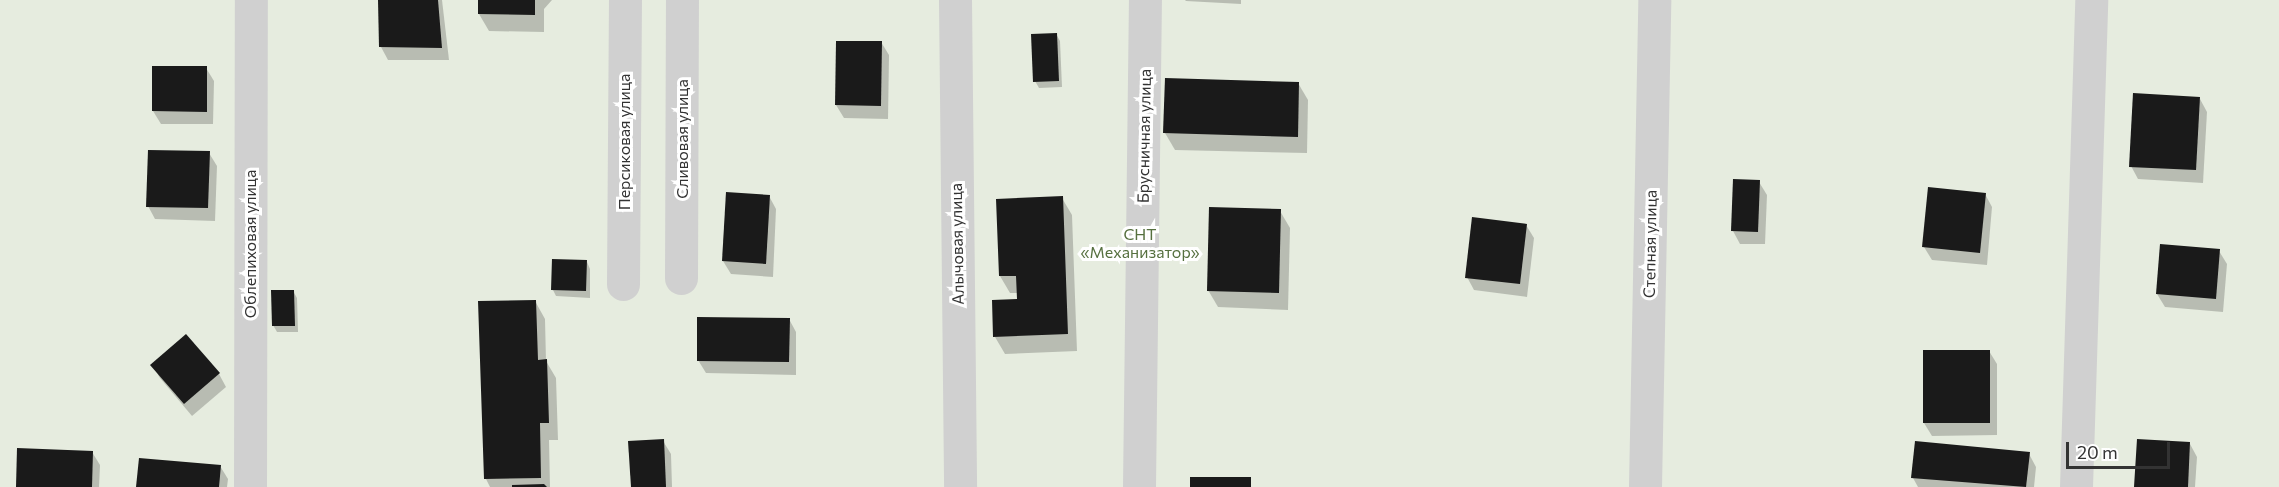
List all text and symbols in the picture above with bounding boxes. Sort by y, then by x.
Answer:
street label: Брусничная улица [1133,69,1155,203]
street label: Персиковая улица [614,74,634,210]
street label: Сливовая улица [672,79,692,199]
street label: Облепиховая улица [240,170,260,318]
street label: Алычовая улица [946,183,968,305]
street label: Степная улица [1639,190,1661,298]
park label: СНТ «Механизатор» [1081,224,1199,262]
scale bar [2069,430,2172,468]
text: 20 m [2077,441,2118,463]

